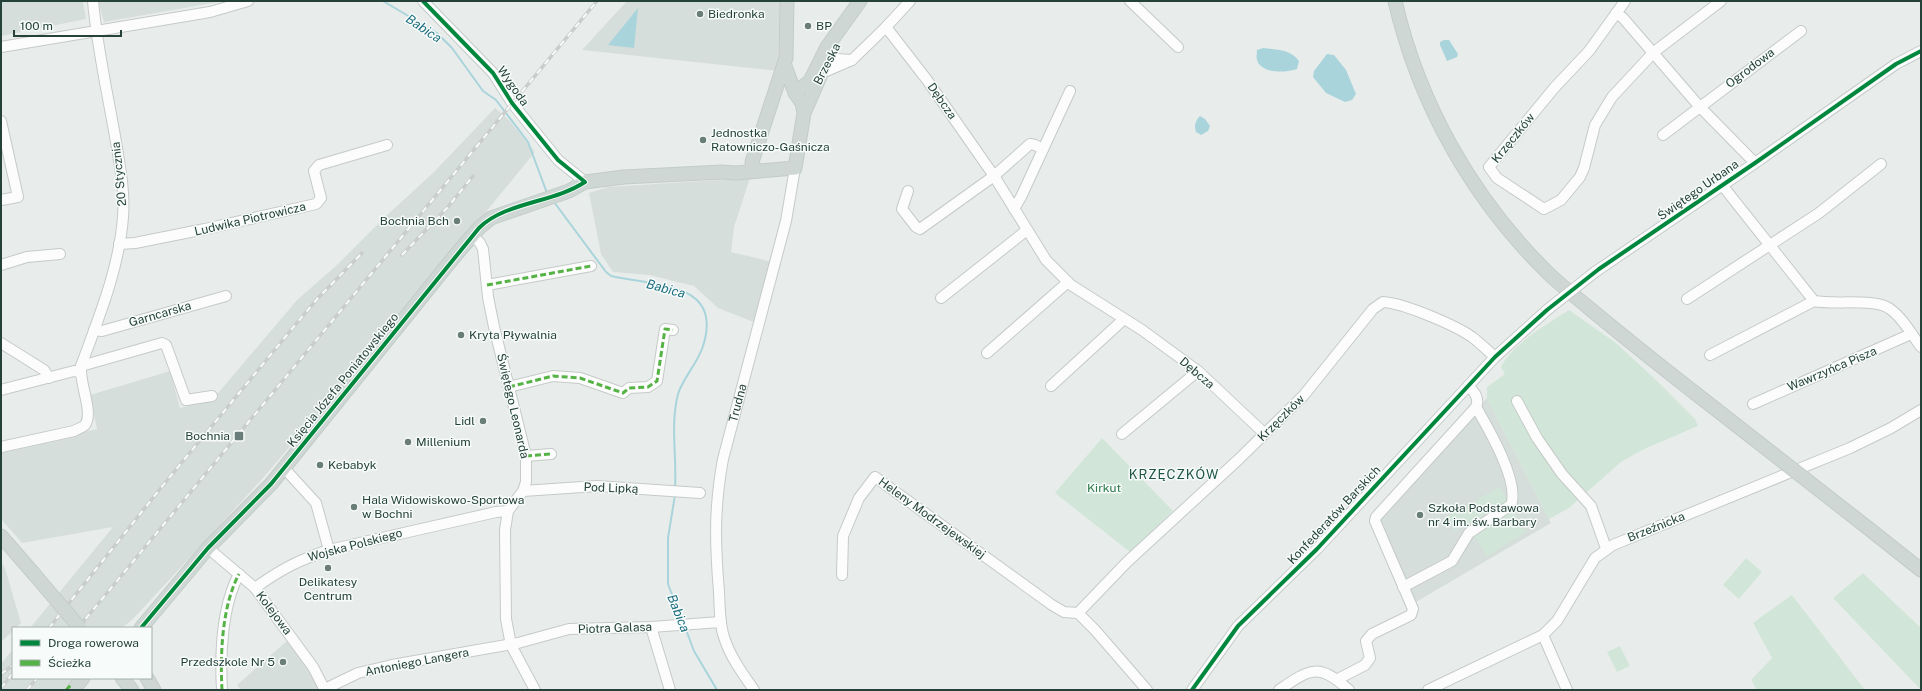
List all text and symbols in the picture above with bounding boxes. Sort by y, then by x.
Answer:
place label: Biedronka [708,7,765,21]
marker: Biedronka [695,9,705,19]
water label: Babica [403,11,444,46]
scale bar [14,12,121,38]
text: 100 m [20,19,53,33]
place label: BP [816,19,832,33]
marker: BP [803,21,813,31]
street label: Brzeska [811,41,843,87]
street label: Ogrodowa [1723,45,1777,91]
street label: Wygoda [494,63,532,109]
street label: Dębcza [924,80,960,122]
street label: Krzęczków [1489,110,1538,166]
place label: Jednostka Ratowniczo-Gaśnicza [711,126,830,154]
marker: Jednostka Ratowniczo-Gaśnicza [698,135,708,145]
street label: 20 Stycznia [109,141,129,207]
street label: Świętego Urbana [1655,157,1741,223]
street label: Ludwika Piotrowicza [193,199,307,239]
place label: Bochnia Bch [380,214,449,228]
marker: Bochnia Bch [452,216,462,226]
water label: Babica [645,276,687,301]
street label: Garncarska [127,298,193,330]
street label: Księcia Józefa Poniatowskiego [285,310,402,450]
place label: Kryta Pływalnia [469,328,557,342]
marker: Kryta Pływalnia [456,330,466,340]
street label: Wawrzyńca Pisza [1785,344,1879,394]
street label: Świętego Leonarda [494,352,532,460]
street label: Dębcza [1177,354,1217,392]
street label: Trudna [726,382,750,424]
street label: Krzęczków [1255,391,1308,444]
place label: Lidl [454,414,475,428]
marker: Lidl [478,416,488,426]
place label: Bochnia [185,429,230,443]
marker: Bochnia [233,430,245,442]
place label: Millenium [416,435,471,449]
marker: Millenium [403,437,413,447]
place label: Kebabyk [328,458,377,472]
marker: Kebabyk [315,460,325,470]
street label: Konfederatów Barskich [1285,463,1383,567]
district label: KRZĘCZKÓW [1129,466,1219,482]
street label: Heleny Modrzejewskiej [876,474,988,562]
street label: Pod Lipką [583,480,639,496]
park label: Kirkut [1087,481,1121,495]
place label: Hala Widowiskowo-Sportowa w Bochni [362,493,524,521]
place label: Szkoła Podstawowa nr 4 im. św. Barbary [1428,501,1539,529]
marker: Hala Widowiskowo-Sportowa w Bochni [349,502,359,512]
street label: Brzeźnicka [1625,509,1687,545]
marker: Szkoła Podstawowa nr 4 im. św. Barbary [1415,510,1425,520]
street label: Wojska Polskiego [306,526,404,564]
marker: Delikatesy Centrum [323,563,333,573]
place label: Delikatesy Centrum [299,575,358,603]
street label: Kolejowa [253,589,295,637]
water label: Babica [664,592,693,634]
street label: Piotra Galasa [578,620,652,636]
legend [12,627,152,679]
text: Droga rowerowa [48,636,139,650]
street label: Antoniego Langera [364,645,470,679]
place label: Przedszkole Nr 5 [181,655,275,669]
text: Ścieżka [48,656,91,670]
marker: Przedszkole Nr 5 [278,657,288,667]

